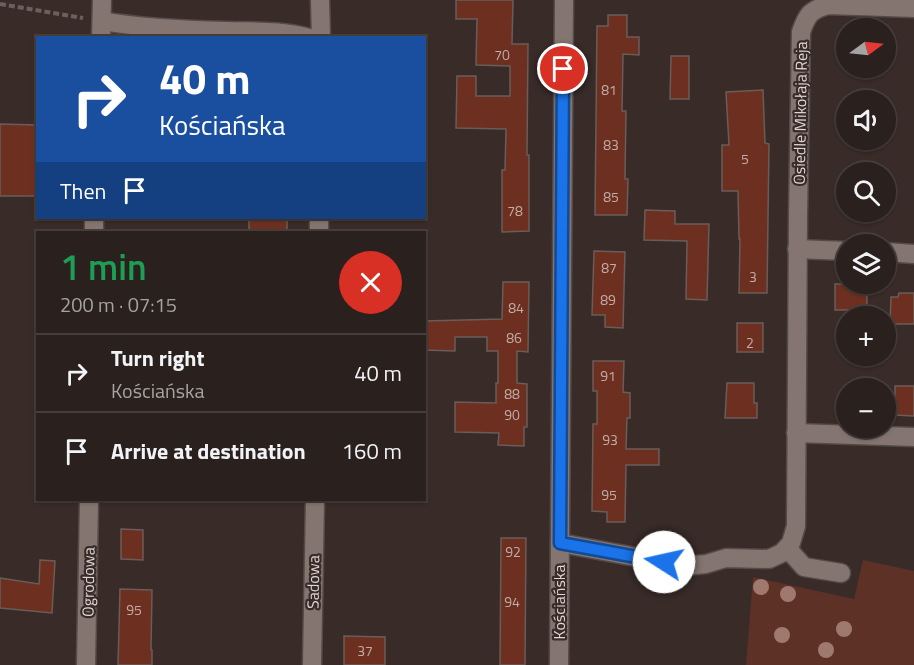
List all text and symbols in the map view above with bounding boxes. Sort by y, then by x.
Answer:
north arrow [836,18,896,78]
map controls [836,18,896,438]
street label: Osiedle Mikołaja Reja [787,41,813,185]
pin [537,43,588,94]
house number: 70 [494,44,510,65]
text: 40 m [159,46,251,110]
icon: arrive [546,52,579,85]
icon: right [60,60,138,138]
house number: 81 [601,79,617,100]
button: sound [836,90,896,150]
text: Kościańska [159,104,285,145]
house number: 83 [603,134,619,155]
house number: 5 [741,148,749,169]
button: search [836,162,896,222]
text: Then [60,174,106,208]
icon: arrive [118,174,151,207]
house number: 85 [603,186,619,207]
house number: 78 [507,200,523,221]
button: layers [836,234,896,294]
text: 1 min [60,239,147,294]
button: close [339,251,402,314]
house number: 87 [601,257,617,278]
house number: 3 [749,266,757,287]
text: 200 m · 07:15 [60,289,177,320]
house number: 89 [600,289,616,310]
house number: 84 [508,297,524,318]
button: + [836,306,896,366]
house number: 86 [506,327,522,348]
house number: 2 [746,332,754,353]
text: Turn right [111,341,205,375]
text: 40 m [354,356,402,390]
icon: right [60,357,93,390]
house number: 91 [600,365,616,386]
text: Kościańska [111,375,205,406]
button: − [836,378,896,438]
house number: 88 [504,383,520,404]
house number: 90 [504,404,520,425]
house number: 93 [602,429,618,450]
text: Arrive at destination [111,434,306,468]
text: 160 m [342,434,402,468]
icon: arrive [60,435,93,468]
house number: 95 [601,484,617,505]
position arrow [632,530,696,594]
house number: 92 [505,541,521,562]
street label: Ogrodowa [75,547,101,617]
street label: Sadowa [301,555,325,609]
street label: Kościańska [547,565,571,639]
house number: 94 [504,591,520,612]
house number: 95 [126,599,142,620]
house number: 37 [357,640,373,661]

